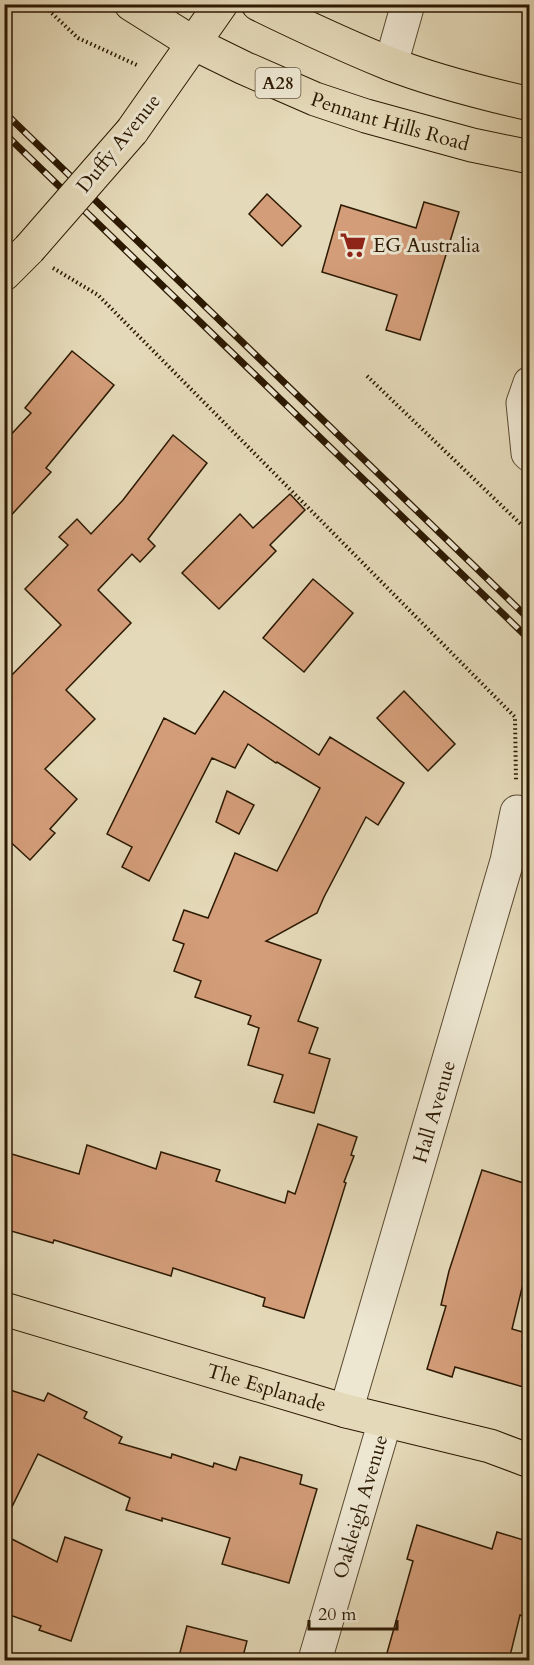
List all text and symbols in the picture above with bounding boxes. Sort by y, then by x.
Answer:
road number: A28 [256,68,300,98]
street label: Pennant Hills Road [307,86,473,158]
street label: Duffy Avenue [70,88,167,198]
supermarket icon: EG Australia [338,230,368,260]
place label: EG Australia [373,232,480,259]
street label: Hall Avenue [406,1057,462,1166]
street label: The Esplanade [203,1357,329,1418]
street label: Oakleigh Avenue [327,1431,394,1582]
scale bar [309,1593,398,1631]
text: 20 m [318,1602,357,1627]

